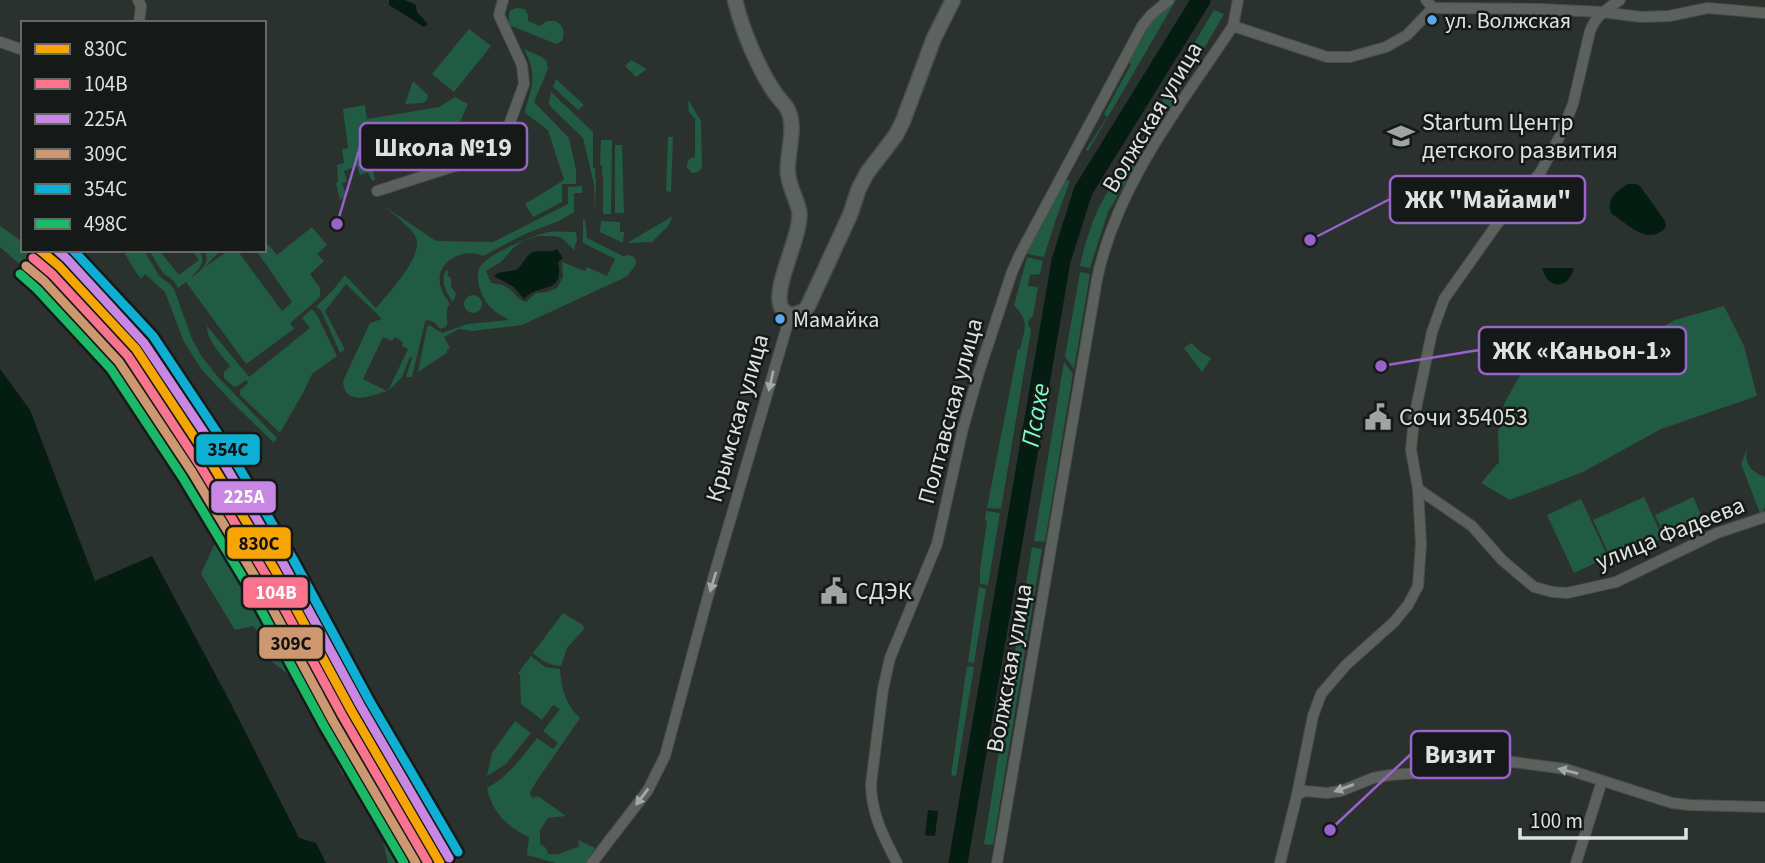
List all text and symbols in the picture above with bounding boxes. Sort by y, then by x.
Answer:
place label: ул. Волжская [1445,5,1571,37]
marker: ул. Волжская [1425,13,1439,27]
legend [21,21,266,252]
text: 830С [84,34,127,64]
street label: Волжская улица [1093,35,1211,199]
text: 104В [84,69,128,99]
text: 225А [84,104,127,134]
place label: Startum Центр детского развития [1422,105,1618,168]
school or university icon: Startum Центр детского развития [1386,121,1416,151]
callout: Школа №19 [360,123,527,170]
text: Школа №19 [374,129,512,166]
text: 309С [84,139,127,169]
text: 354С [84,174,127,204]
callout: ЖК "Майами" [1390,176,1585,223]
text: ЖК "Майами" [1405,181,1571,218]
text: 498С [84,209,127,239]
place label: Мамайка [793,304,879,336]
marker: Мамайка [773,312,787,326]
street label: Полтавская улица [909,314,992,508]
callout: ЖК «Каньон-1» [1479,327,1686,374]
street label: Крымская улица [697,330,778,506]
text: ЖК «Каньон-1» [1492,332,1672,369]
one-way arrow [765,370,776,392]
water label: Псахе [1012,380,1059,450]
place label: Сочи 354053 [1399,400,1528,435]
public building icon: Сочи 354053 [1363,402,1393,432]
line badge: 354С [195,433,261,466]
text: 354С [207,437,249,464]
line badge: 225А [210,480,277,514]
text: 225А [224,484,265,511]
street label: улица Фадеева [1590,488,1750,579]
line badge: 830С [226,526,292,560]
text: 830С [238,531,280,558]
one-way arrow [707,572,717,593]
place label: СДЭК [855,574,912,609]
line badge: 104В [242,576,309,609]
public building icon: СДЭК [819,576,849,606]
text: 104В [255,580,297,607]
street label: Волжская улица [977,581,1042,755]
line badge: 309С [258,626,324,660]
text: 309С [270,631,312,658]
callout: Визит [1411,731,1510,778]
text: Визит [1424,736,1496,773]
one-way arrow [1557,765,1579,776]
one-way arrow [1334,783,1355,794]
one-way arrow [636,788,650,806]
scale bar [1520,796,1686,840]
text: 100 m [1530,806,1583,836]

